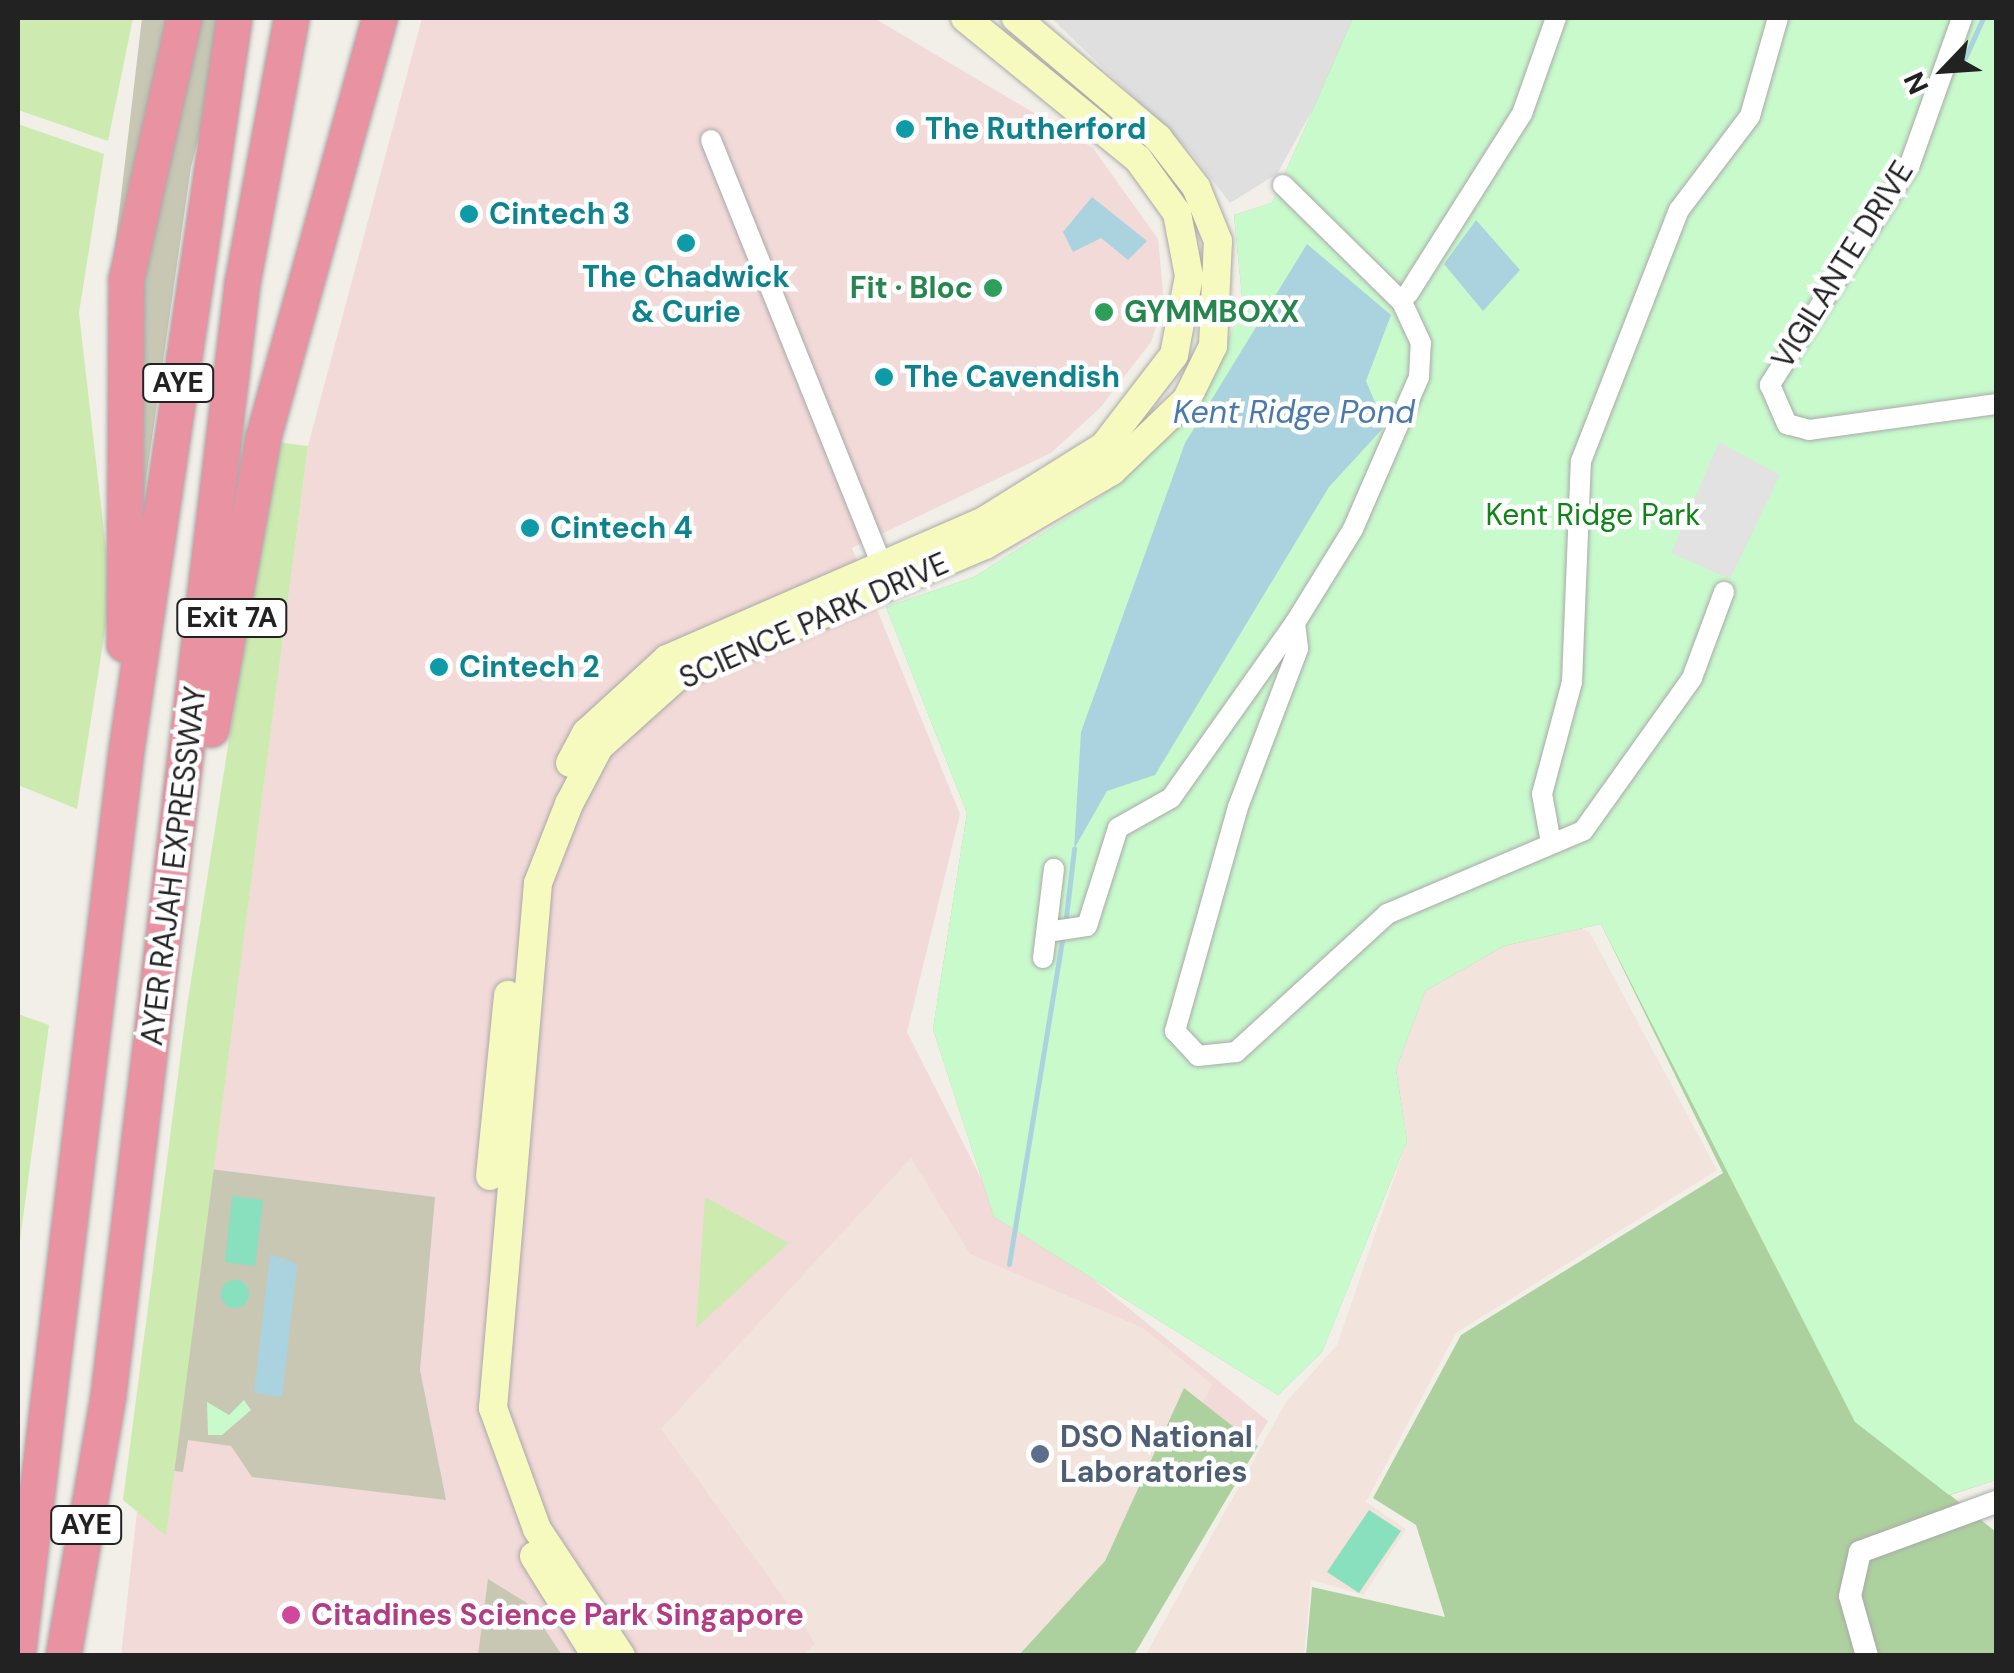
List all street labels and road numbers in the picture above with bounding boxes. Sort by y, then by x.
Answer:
street label: VIGILANTE DRIVE [1765,155,1921,375]
road number: AYE [140,360,216,406]
street label: SCIENCE PARK DRIVE [674,545,954,697]
road number: Exit 7A [174,595,290,641]
street label: AYER RAJAH EXPRESSWAY [134,684,214,1048]
road number: AYE [48,1502,124,1548]

